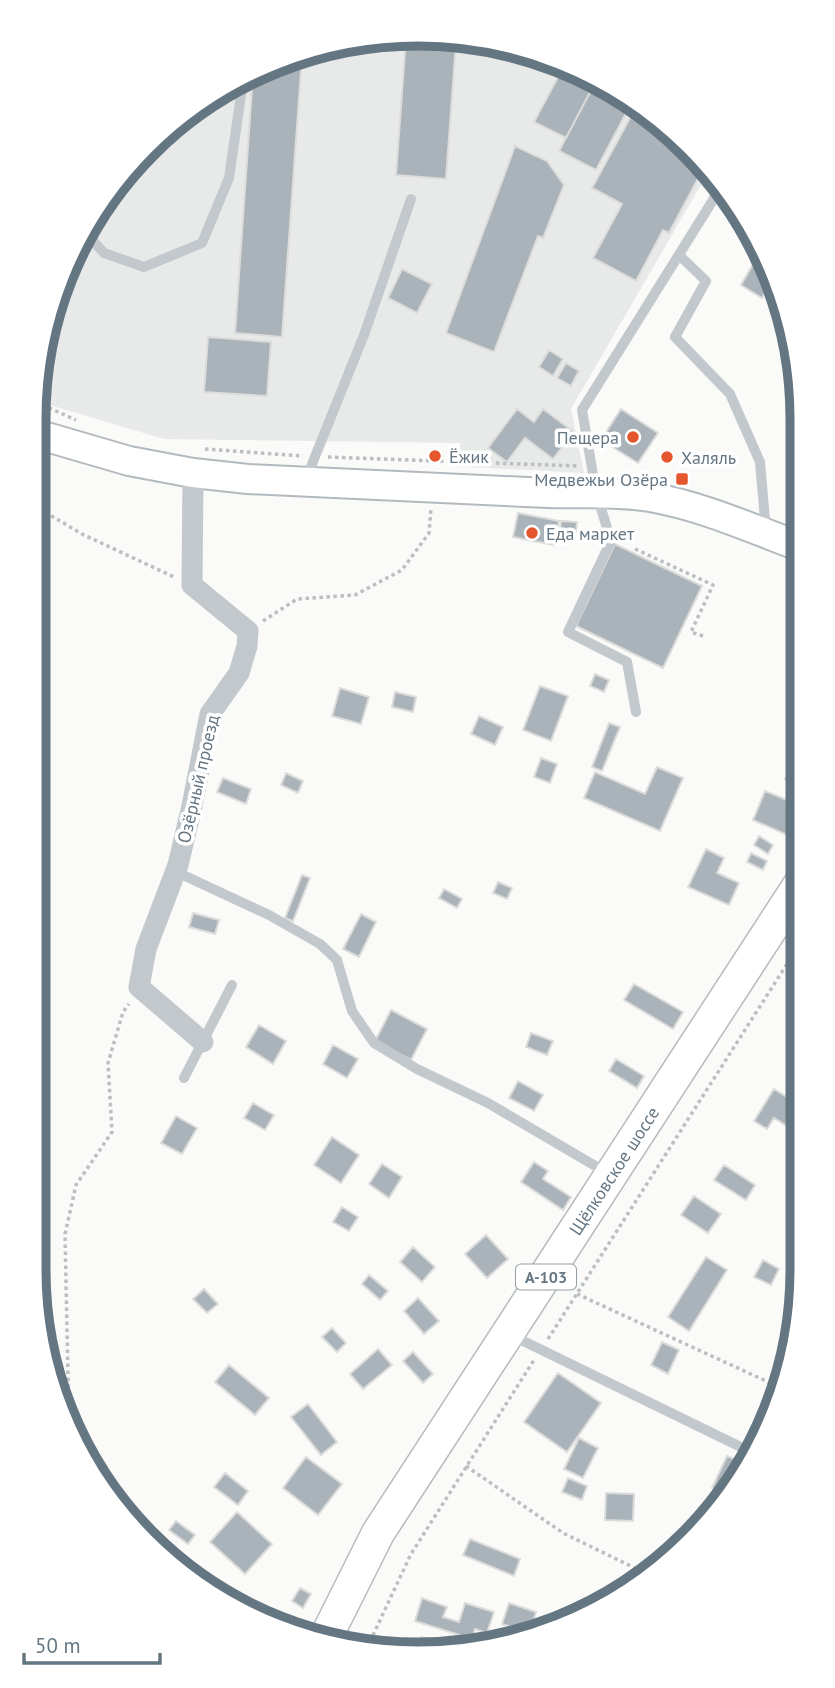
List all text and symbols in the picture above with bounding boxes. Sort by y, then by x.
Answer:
place label: Пещера [557,426,619,449]
marker: Пещера [625,429,641,445]
place label: Ёжик [449,445,489,468]
place label: Халяль [681,446,736,469]
marker: Ёжик [427,448,443,464]
marker: Халяль [659,449,675,465]
place label: Медвежьи Озёра [534,468,668,491]
marker: Медвежьи Озёра [674,471,690,487]
place label: Еда маркет [546,522,635,545]
marker: Еда маркет [524,525,540,541]
street label: Озёрный проезд [172,712,224,846]
street label: Щёлковское шоссе [563,1102,664,1239]
road number: А-103 [516,1264,576,1289]
scale bar [24,1622,161,1666]
text: 50 m [35,1632,81,1659]

